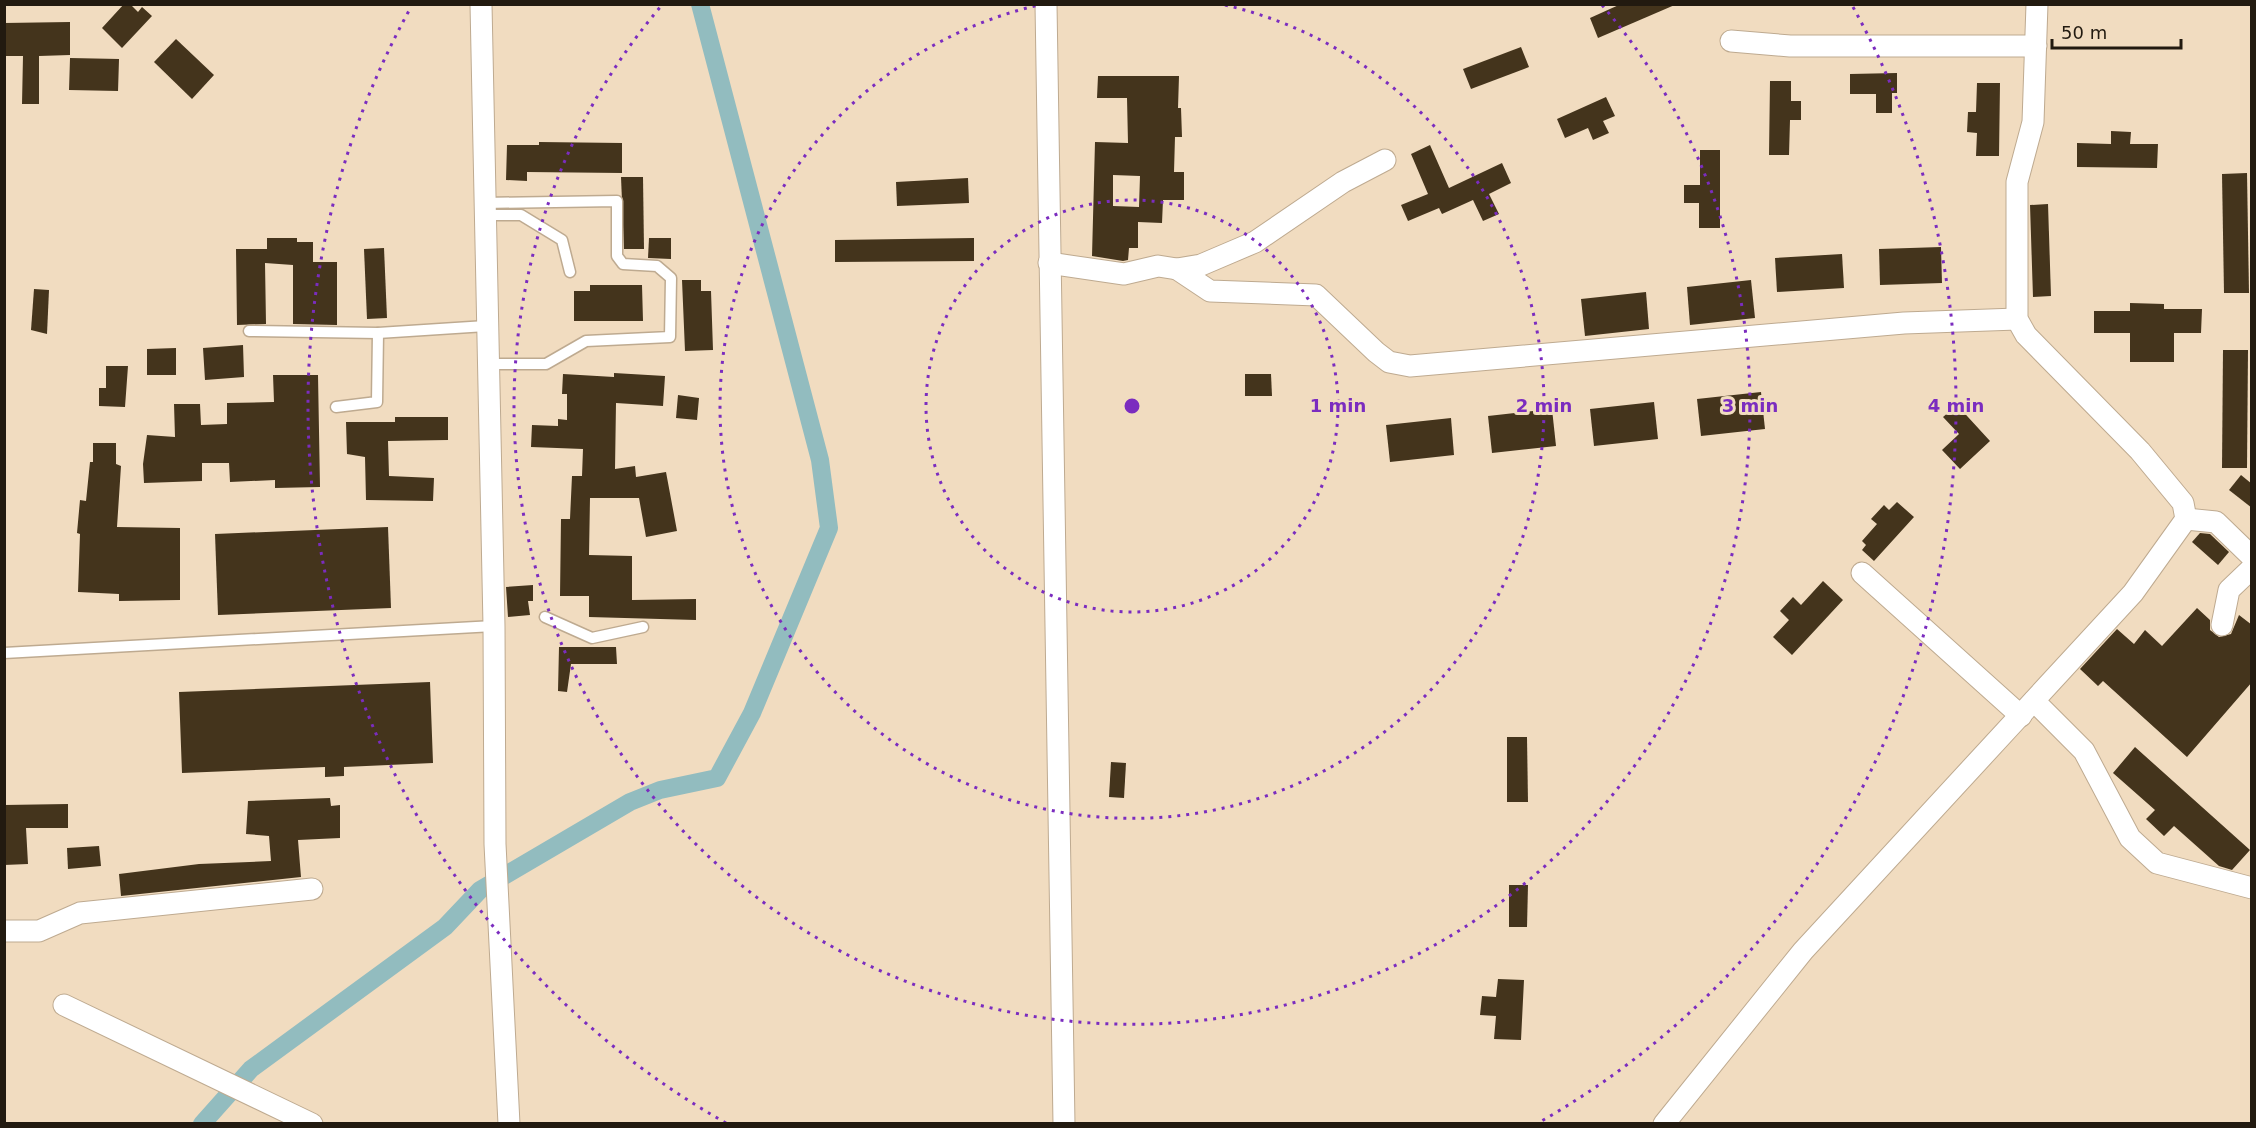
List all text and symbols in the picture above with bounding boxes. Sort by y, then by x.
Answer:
scale bar [2052,12,2181,50]
text: 50 m [2061,22,2107,43]
text: 1 min [1310,395,1366,416]
text: 2 min [1516,395,1572,416]
text: 3 min [1722,395,1778,416]
text: 4 min [1928,395,1984,416]
centre of rings [1122,396,1142,416]

